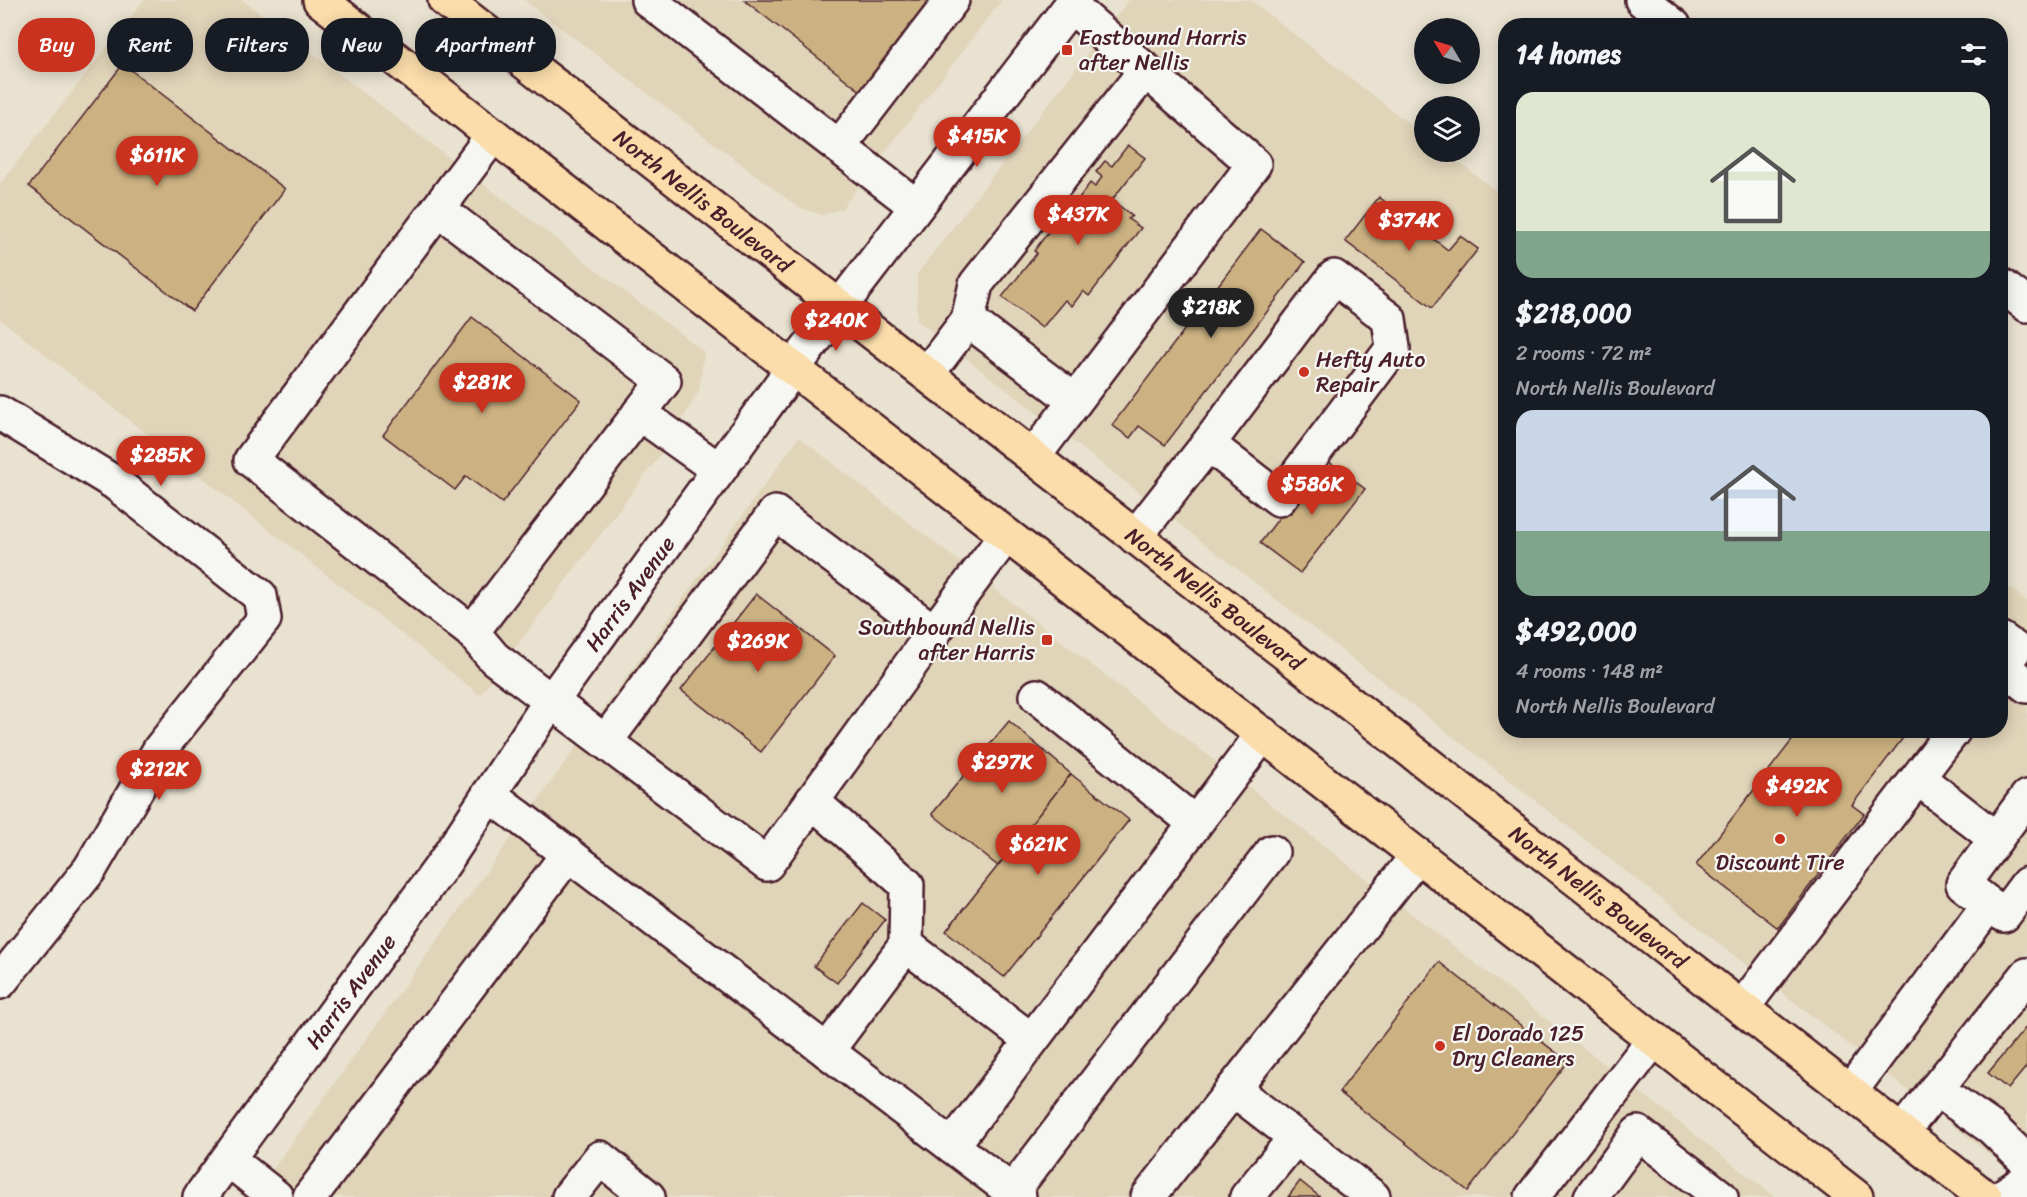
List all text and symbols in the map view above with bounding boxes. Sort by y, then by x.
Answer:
chip: Buy [18,18,95,72]
chip: Rent [107,18,193,72]
chip: Filters [205,18,309,72]
chip: New [321,18,403,72]
chip: Apartment [415,18,556,72]
place label: Eastbound Harris after Nellis [1079,18,1248,82]
north arrow [1414,18,1480,84]
map controls [1414,18,1480,162]
text: 14 homes [1516,31,1621,77]
icon: filters [1957,38,1990,71]
marker: Eastbound Harris after Nellis [1060,43,1074,57]
button: layers [1414,96,1480,162]
pin: $415K [935,117,1019,168]
street label: North Nellis Boulevard [605,118,802,284]
text: $415K [948,119,1006,154]
icon: home [1699,131,1807,239]
pin: $611K [115,136,199,187]
text: $611K [130,138,184,173]
pin: $437K [1036,195,1120,246]
text: $437K [1048,197,1108,232]
pin: $374K [1367,201,1451,252]
text: $374K [1379,203,1439,238]
pin: $218K [1169,288,1253,339]
text: $218K [1182,290,1240,325]
text: $218,000 [1516,290,1632,336]
pin: $240K [794,301,878,352]
text: $240K [805,303,867,338]
text: 2 rooms · 72 m² [1516,336,1652,371]
place label: Hefty Auto Repair [1316,340,1425,404]
pin: $281K [440,363,524,414]
text: $281K [453,365,511,400]
marker: Hefty Auto Repair [1297,365,1311,379]
text: North Nellis Boulevard [1516,371,1714,406]
pin: $285K [119,436,203,487]
text: $285K [130,438,192,473]
icon: home [1699,449,1807,557]
pin: $586K [1270,465,1354,516]
text: $586K [1281,467,1343,502]
street label: North Nellis Boulevard [1117,516,1314,682]
street label: Harris Avenue [574,527,685,660]
place label: Southbound Nellis after Harris [858,608,1036,672]
text: $492,000 [1516,608,1637,654]
pin: $269K [716,622,800,673]
text: $269K [728,624,788,659]
marker: Southbound Nellis after Harris [1040,633,1054,647]
text: 4 rooms · 148 m² [1516,654,1663,689]
text: North Nellis Boulevard [1516,689,1714,724]
pin: $297K [960,743,1044,794]
text: $297K [972,745,1032,780]
pin: $212K [117,750,201,801]
text: $212K [130,752,188,787]
pin: $492K [1755,767,1839,818]
text: $492K [1766,769,1828,804]
street label: North Nellis Boulevard [1500,814,1698,980]
pin: $621K [996,825,1080,876]
text: $621K [1009,827,1067,862]
marker: Discount Tire [1773,832,1787,846]
place label: Discount Tire [1715,843,1845,882]
street label: Harris Avenue [295,925,406,1057]
place label: El Dorado 125 Dry Cleaners [1452,1014,1584,1078]
marker: El Dorado 125 Dry Cleaners [1433,1039,1447,1053]

